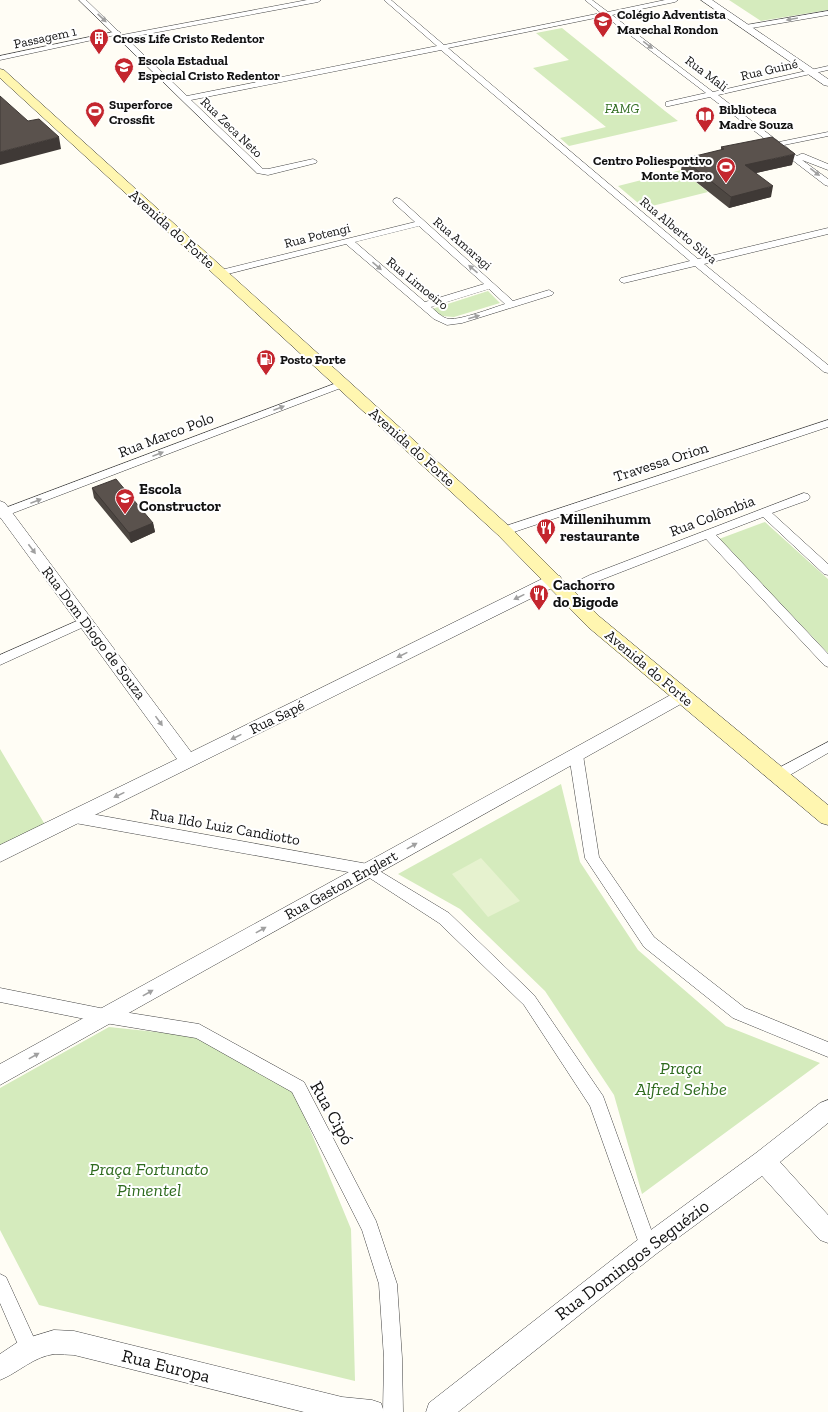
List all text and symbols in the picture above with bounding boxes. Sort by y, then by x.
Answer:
place label: Colégio Adventista Marechal Rondon [617,7,726,37]
school or university icon: Colégio Adventista Marechal Rondon [592,10,614,38]
one-way arrow [97,14,107,23]
one-way arrow [786,16,798,22]
street label: Passagem 1 [12,24,78,51]
building icon: Cross Life Cristo Redentor [88,27,110,55]
place label: Cross Life Cristo Redentor [113,31,265,46]
one-way arrow [642,41,653,49]
place label: Escola Estadual Especial Cristo Redentor [138,53,280,83]
street label: Rua Mali [683,53,731,94]
school or university icon: Escola Estadual Especial Cristo Redentor [113,56,135,84]
street label: Rua Guiné [739,56,799,83]
street label: Rua Zeca Neto [198,94,266,161]
place label: Superforce Crossfit [109,97,173,127]
sports icon: Superforce Crossfit [84,100,106,128]
park label: FAMG [605,101,639,116]
place label: Biblioteca Madre Souza [719,102,794,132]
library icon: Biblioteca Madre Souza [694,105,716,133]
place label: Centro Poliesportivo Monte Moro [593,153,712,183]
sports icon: Centro Poliesportivo Monte Moro [715,156,737,184]
one-way arrow [809,168,820,176]
street label: Avenida do Forte [125,186,219,272]
street label: Rua Alberto Silva [637,194,721,267]
street label: Rua Amaragi [430,214,495,273]
street label: Rua Potengi [283,220,352,251]
street label: Rua Limoeiro [384,254,452,313]
one-way arrow [372,262,382,271]
one-way arrow [468,265,479,274]
one-way arrow [468,314,480,320]
fuel station icon: Posto Forte [255,348,277,376]
place label: Posto Forte [280,352,347,367]
one-way arrow [274,404,286,410]
street label: Avenida do Forte [365,404,459,490]
street label: Rua Marco Polo [116,408,216,461]
street label: Travessa Orion [611,438,711,486]
one-way arrow [152,451,164,457]
place label: Escola Constructor [139,480,222,515]
school or university icon: Escola Constructor [114,487,136,515]
street label: Rua Colômbia [667,492,757,540]
one-way arrow [31,497,43,503]
place label: Millenihumm restaurante [560,510,651,545]
restaurant icon: Millenihumm restaurante [535,517,557,545]
one-way arrow [27,543,36,554]
street label: Rua Dom Diogo de Souza [38,563,150,703]
place label: Cachorro do Bigode [553,576,618,611]
restaurant icon: Cachorro do Bigode [528,583,550,611]
one-way arrow [513,594,524,600]
street label: Avenida do Forte [601,626,697,710]
one-way arrow [396,652,408,658]
street label: Rua Sapé [247,696,307,738]
one-way arrow [155,715,163,726]
one-way arrow [230,734,241,740]
one-way arrow [113,792,125,798]
street label: Rua Ildo Luiz Candiotto [149,805,302,849]
one-way arrow [406,843,418,849]
street label: Rua Gaston Englert [281,846,401,923]
one-way arrow [255,926,267,933]
one-way arrow [142,989,154,996]
one-way arrow [28,1052,40,1059]
park label: Praça Alfred Sehbe [634,1057,727,1100]
street label: Rua Cipó [305,1077,359,1149]
park label: Praça Fortunato Pimentel [89,1158,209,1201]
street label: Rua Domingos Seguézio [551,1195,713,1325]
street label: Rua Europa [120,1344,213,1388]

